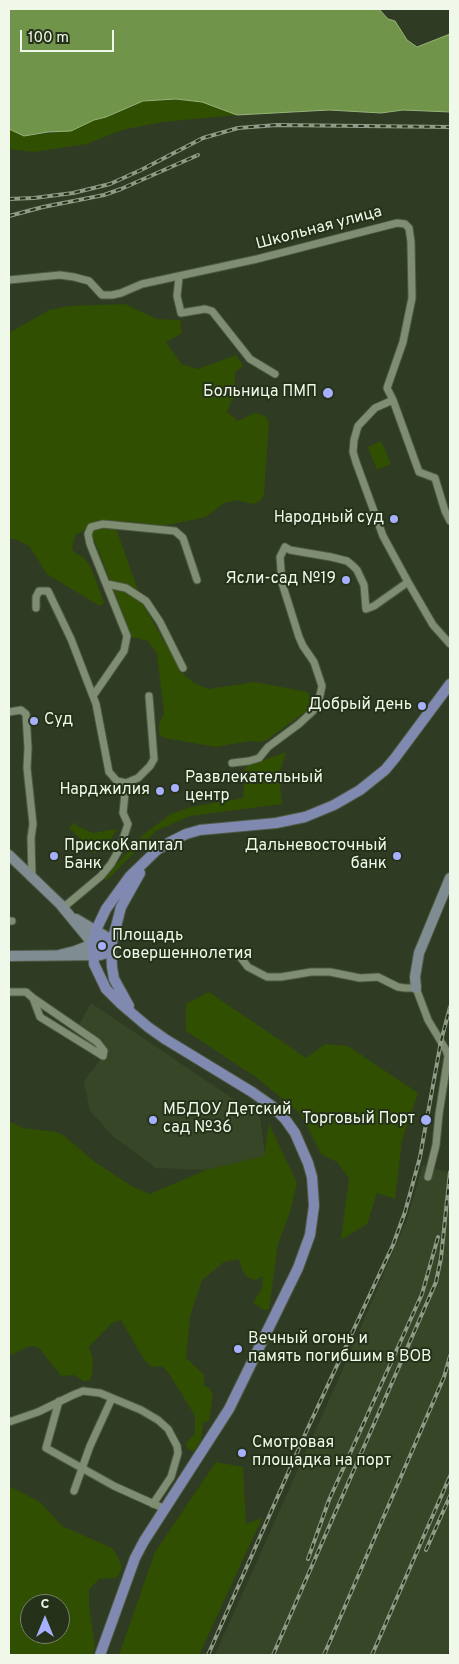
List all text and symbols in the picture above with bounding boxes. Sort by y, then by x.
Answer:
scale bar [22,20,116,52]
text: 100 m [28,29,69,48]
street label: Школьная улица [254,203,384,255]
place label: Больница ПМП [203,383,317,403]
marker: Больница ПМП [321,386,335,400]
place label: Народный суд [274,509,384,529]
marker: Народный суд [388,513,400,525]
place label: Ясли-сад №19 [225,570,336,590]
marker: Ясли-сад №19 [340,574,352,586]
place label: Добрый день [308,696,412,716]
marker: Добрый день [416,700,428,712]
place label: Суд [44,711,73,731]
marker: Суд [28,715,40,727]
place label: Развлекательный центр [185,769,323,807]
place label: Нарджилия [59,781,150,801]
marker: Развлекательный центр [169,782,181,794]
marker: Нарджилия [154,785,166,797]
place label: ПрискоКапитал Банк [64,837,183,875]
place label: Дальневосточный банк [245,837,387,875]
marker: ПрискоКапитал Банк [48,850,60,862]
marker: Дальневосточный банк [391,850,403,862]
place label: Площадь Совершеннолетия [112,927,252,965]
marker: Площадь Совершеннолетия [96,940,108,952]
place label: МБДОУ Детский сад №36 [163,1101,291,1139]
place label: Торговый Порт [302,1110,415,1130]
marker: Торговый Порт [419,1113,433,1127]
marker: МБДОУ Детский сад №36 [147,1114,159,1126]
place label: Вечный огонь и память погибшим в ВОВ [248,1330,432,1368]
marker: Вечный огонь и память погибшим в ВОВ [232,1343,244,1355]
place label: Смотровая площадка на порт [252,1434,391,1472]
marker: Смотровая площадка на порт [236,1447,248,1459]
north arrow [20,1594,70,1644]
text: С [41,1596,49,1613]

